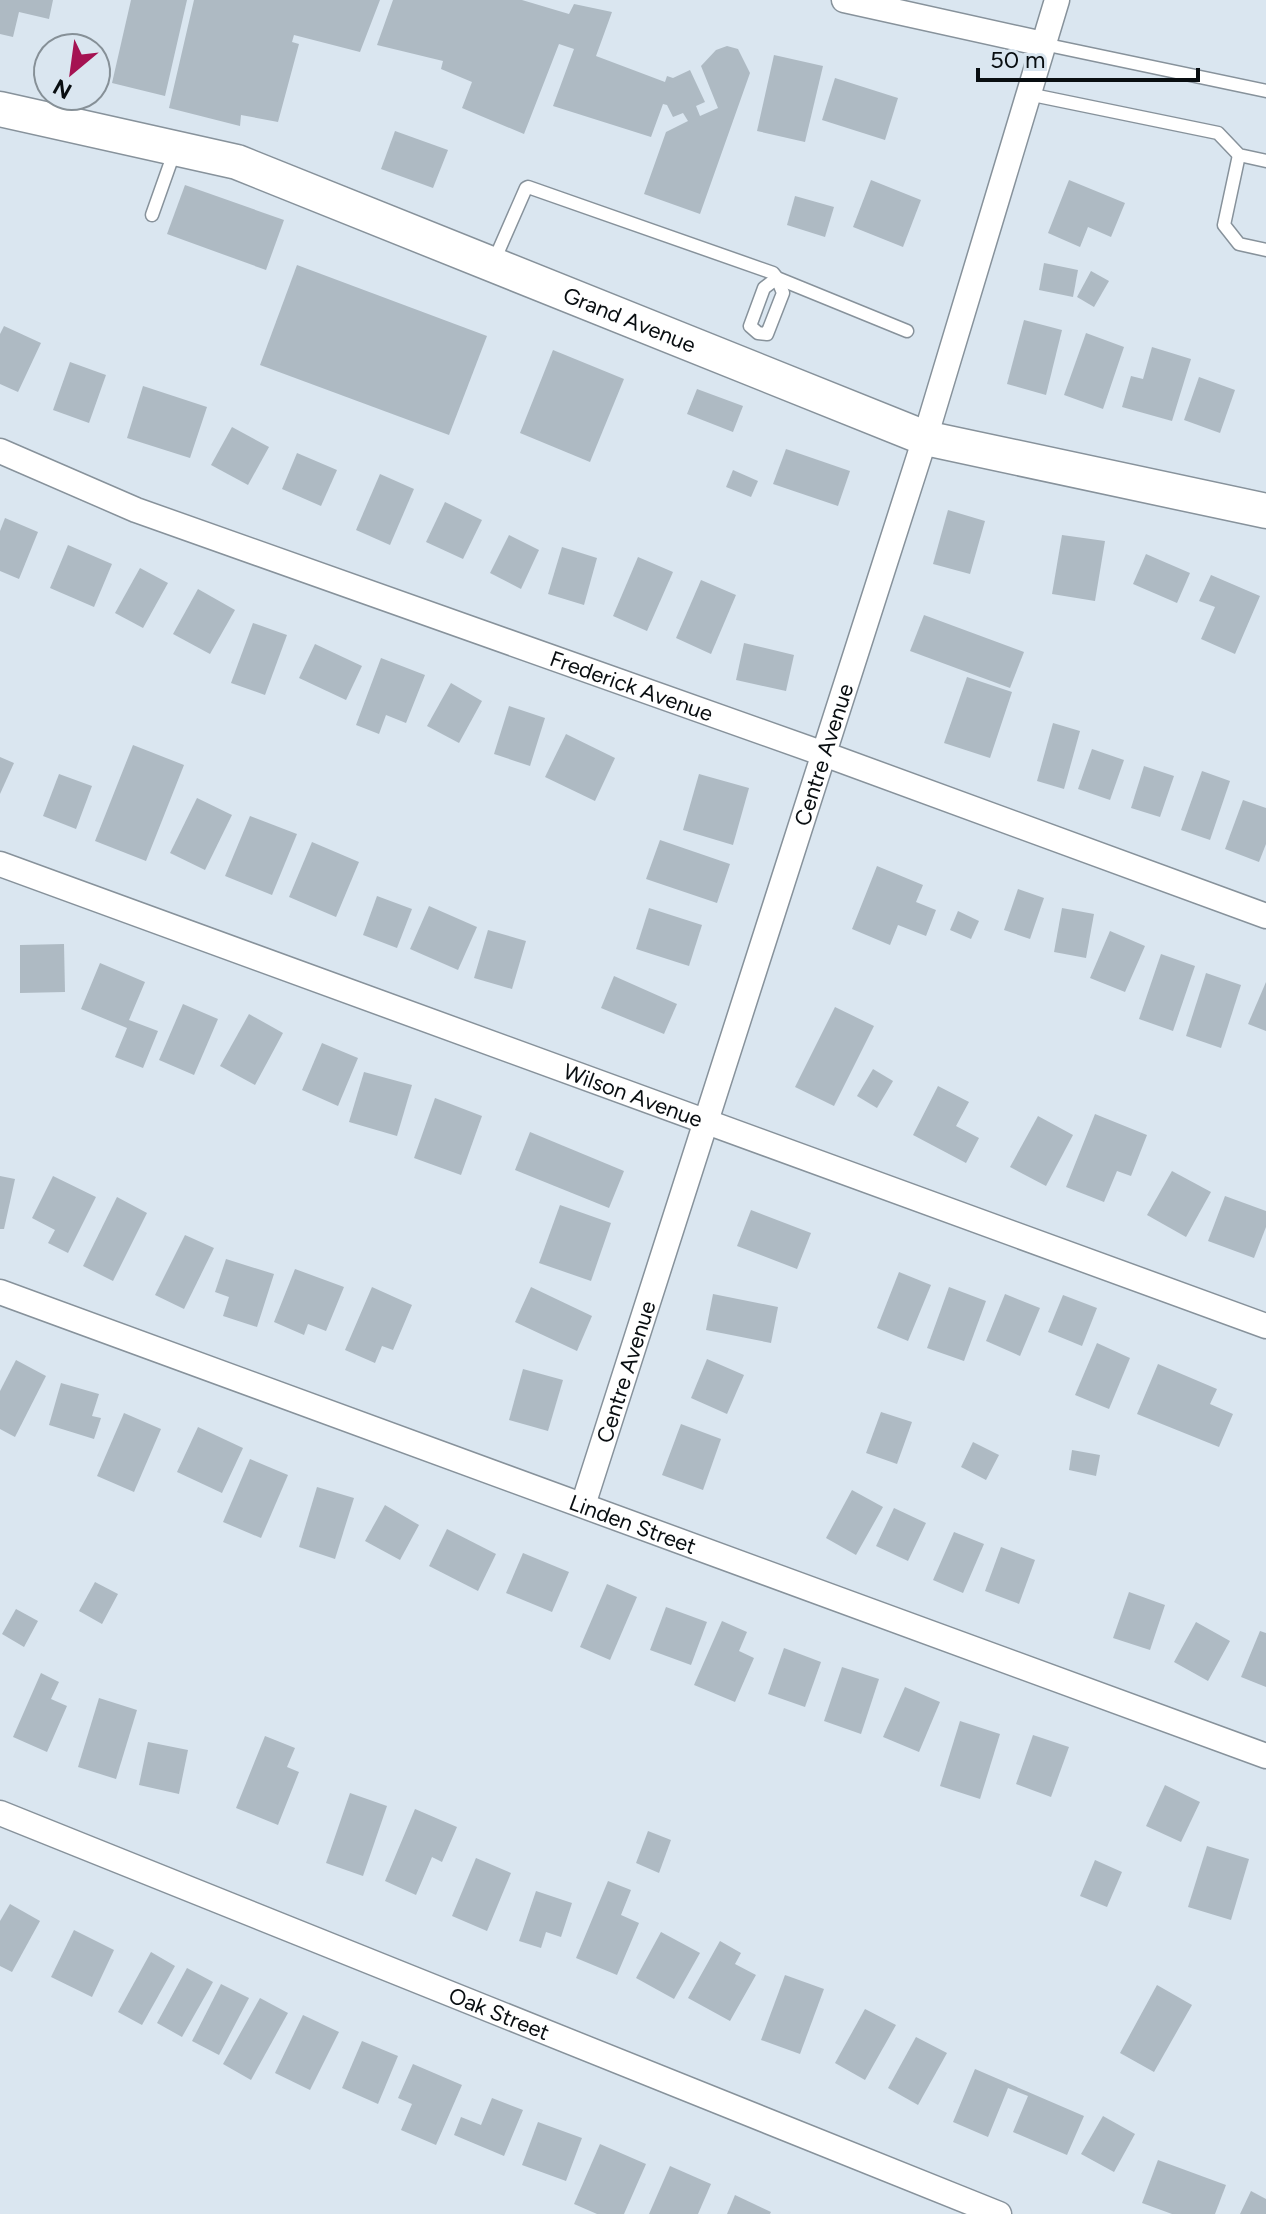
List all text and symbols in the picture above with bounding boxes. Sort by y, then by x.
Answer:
north arrow [32,32,112,112]
scale bar [978,32,1198,82]
text: 50 m [990,45,1046,74]
text: N [49,73,77,105]
street label: Grand Avenue [560,281,700,358]
street label: Frederick Avenue [546,644,717,727]
street label: Centre Avenue [788,680,859,829]
street label: Wilson Avenue [560,1057,706,1133]
street label: Centre Avenue [590,1297,661,1446]
street label: Linden Street [566,1488,700,1560]
street label: Oak Street [445,1981,554,2046]

